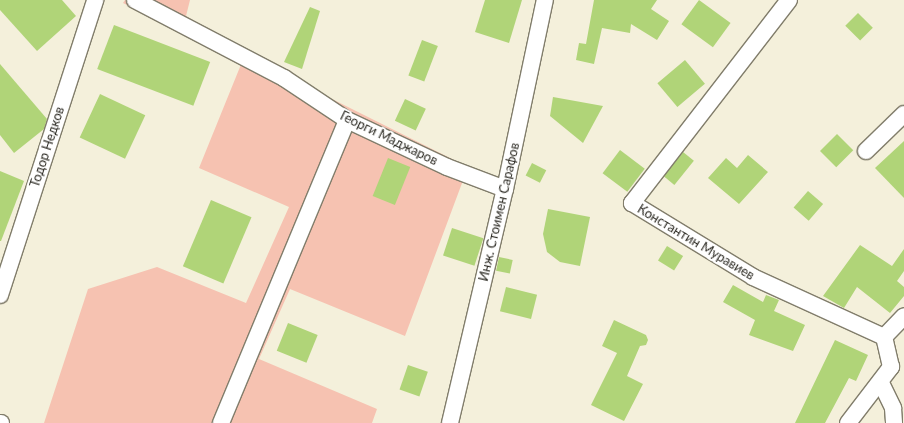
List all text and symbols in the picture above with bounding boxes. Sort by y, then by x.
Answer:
street label: Тодор Недков [27,105,67,189]
street label: Георги Маджаров [338,108,440,168]
street label: Инж. Стоимен Сарафов [475,141,523,283]
street label: Константин Муравиев [635,201,757,283]

